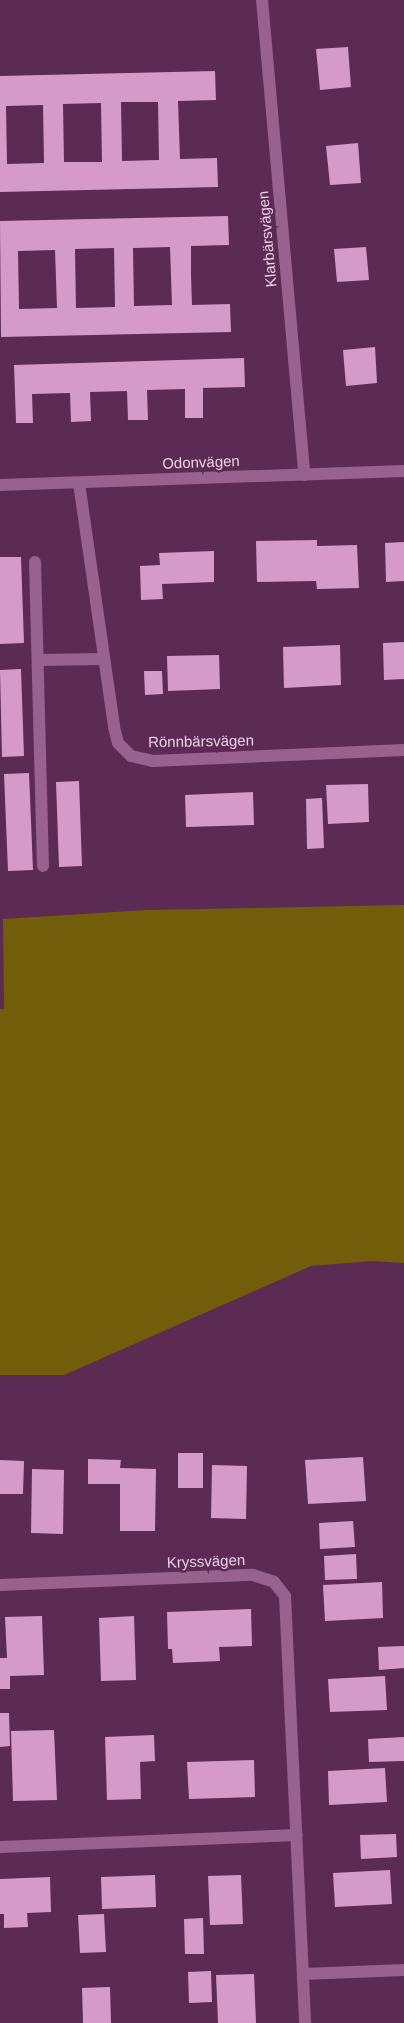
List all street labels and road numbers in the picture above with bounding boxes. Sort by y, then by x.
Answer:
street label: Klarbärsvägen [254,190,280,288]
street label: Odonvägen [162,452,240,472]
street label: Rönnbärsvägen [148,731,254,751]
street label: Kryssvägen [167,1551,245,1571]

